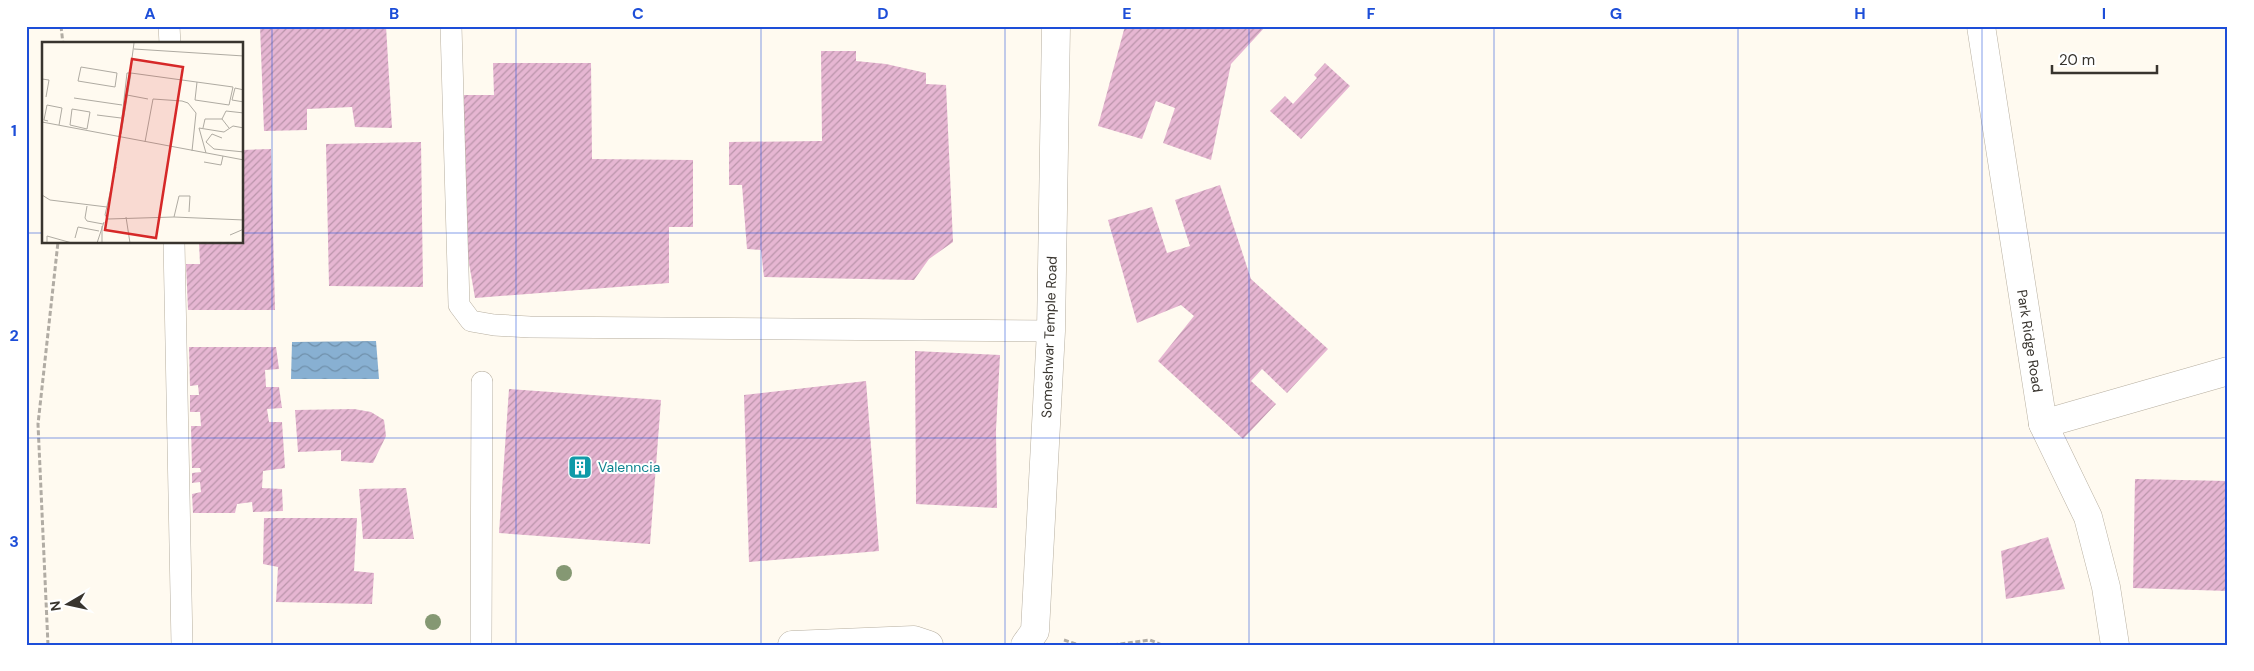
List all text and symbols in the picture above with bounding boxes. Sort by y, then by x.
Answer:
text: A [144,3,156,24]
text: B [389,3,399,24]
text: C [632,3,644,24]
text: D [877,3,889,24]
text: E [1122,3,1132,24]
text: F [1367,3,1376,24]
text: G [1610,3,1622,24]
text: H [1854,3,1866,24]
text: I [2102,3,2106,24]
inset map [42,42,244,244]
scale bar [2052,42,2156,74]
text: 20 m [2059,50,2095,70]
text: 1 [11,120,17,141]
street label: Someshwar Temple Road [1037,256,1061,418]
street label: Park Ridge Road [2013,288,2047,394]
text: 2 [9,325,19,346]
building icon: Valenncia [567,454,593,480]
place label: Valenncia [598,458,660,476]
text: 3 [9,531,19,552]
north arrow [42,578,92,628]
text: N [45,600,65,612]

